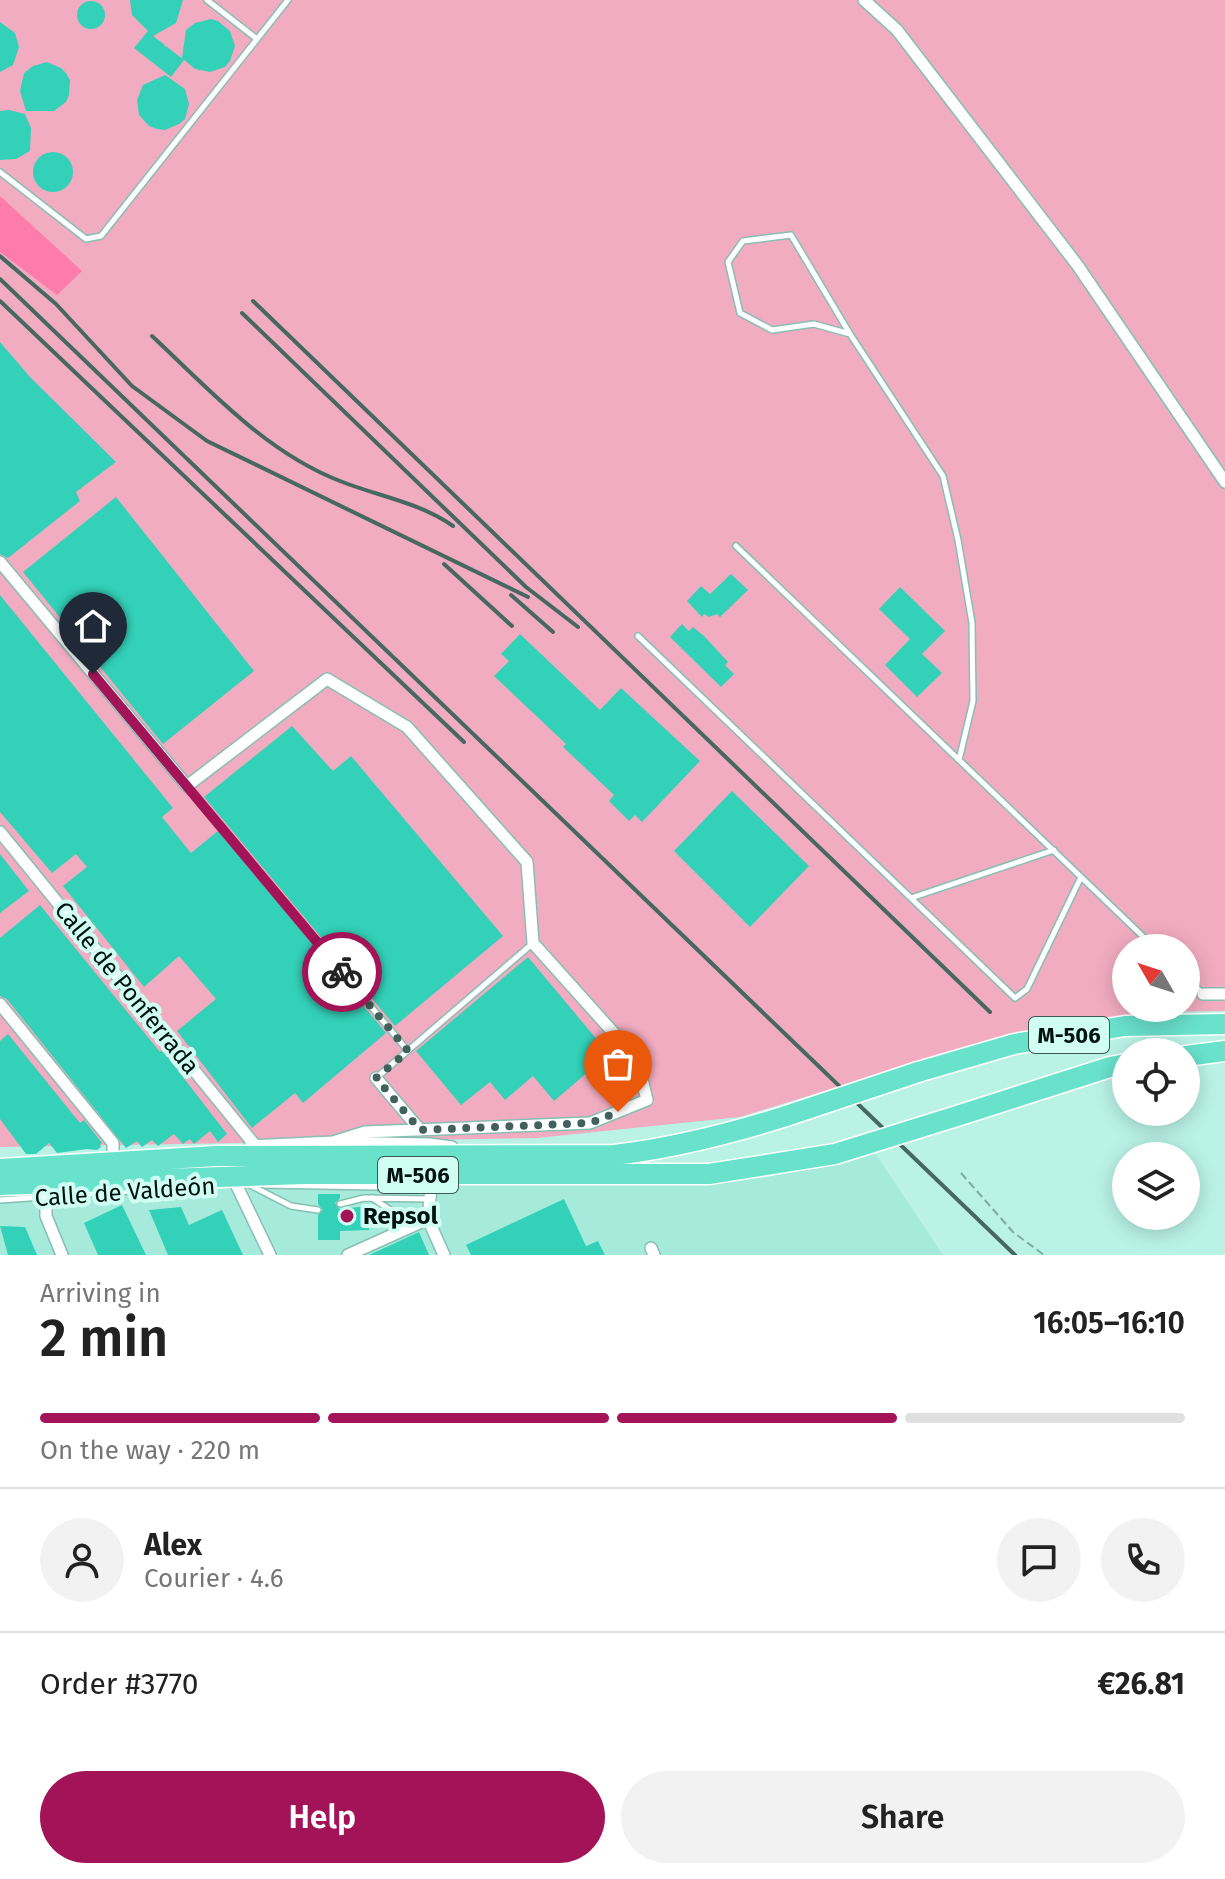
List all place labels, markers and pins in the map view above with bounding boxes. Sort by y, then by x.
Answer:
pin [59,592,127,674]
pin [584,1030,652,1112]
place label: Repsol [363,1202,439,1230]
marker: Repsol [338,1207,356,1225]

